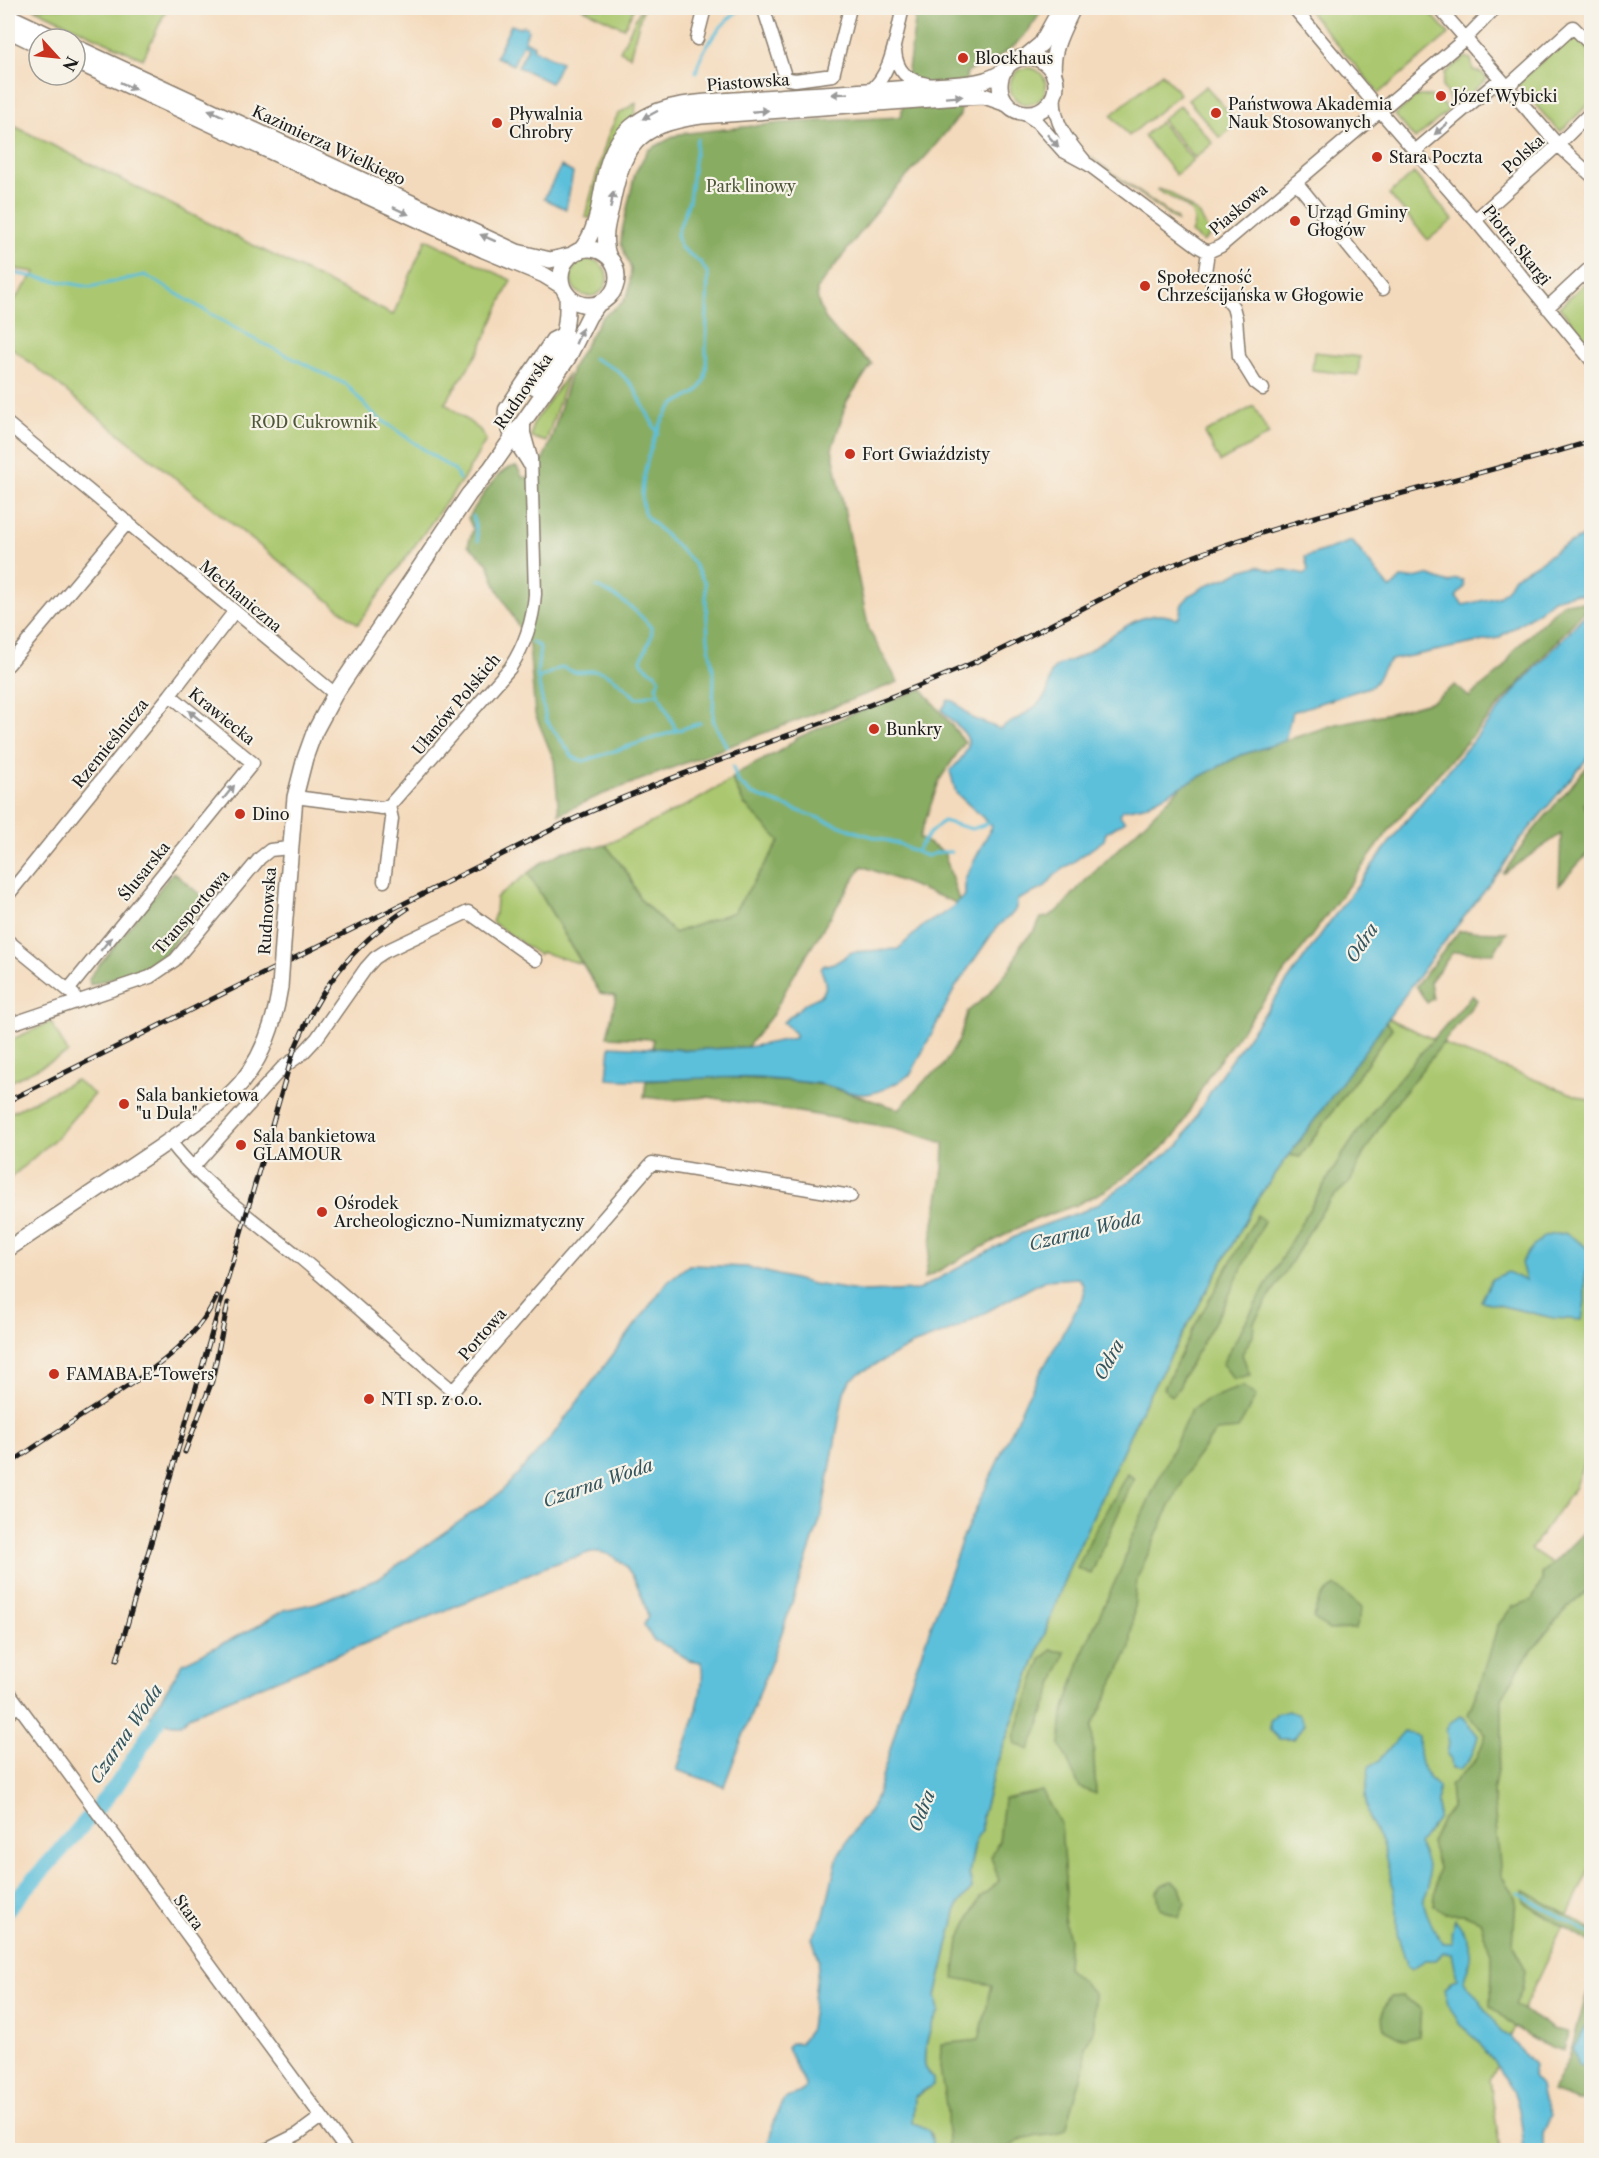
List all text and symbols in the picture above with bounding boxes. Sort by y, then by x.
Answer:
north arrow [27,27,87,87]
place label: Blockhaus [975,48,1054,68]
marker: Blockhaus [956,51,970,65]
text: N [58,53,82,75]
street label: Piastowska [706,69,791,95]
one-way arrow [120,81,137,90]
place label: Józef Wybicki [1450,86,1558,106]
one-way arrow [830,89,849,98]
marker: Józef Wybicki [1434,89,1448,103]
one-way arrow [945,93,964,102]
place label: Państwowa Akademia Nauk Stosowanych [1228,94,1393,132]
street label: Kazimierza Wielkiego [249,101,409,189]
place label: Pływalnia Chrobry [509,104,583,142]
one-way arrow [750,106,769,116]
marker: Państwowa Akademia Nauk Stosowanych [1209,106,1223,120]
one-way arrow [207,108,224,117]
one-way arrow [641,110,659,120]
marker: Pływalnia Chrobry [490,116,504,130]
one-way arrow [1433,122,1449,135]
street label: Polska [1498,130,1548,178]
one-way arrow [1046,133,1059,148]
place label: Stara Poczta [1389,147,1483,167]
marker: Stara Poczta [1370,150,1384,164]
park label: Park linowy [706,176,797,196]
street label: Piaskowa [1205,178,1272,239]
one-way arrow [608,190,617,209]
street label: Piotra Skargi [1479,201,1555,289]
place label: Urząd Gminy Głogów [1307,202,1409,240]
one-way arrow [392,207,409,216]
marker: Urząd Gminy Głogów [1288,214,1302,228]
one-way arrow [480,234,497,243]
place label: Społeczność Chrześcijańska w Głogowie [1157,267,1364,305]
marker: Społeczność Chrześcijańska w Głogowie [1138,279,1152,293]
one-way arrow [574,327,584,345]
street label: Rudnowska [490,349,557,433]
park label: ROD Cukrownik [251,412,378,432]
place label: Fort Gwiaździsty [862,444,991,464]
marker: Fort Gwiaździsty [843,447,857,461]
street label: Mechaniczna [196,556,287,637]
street label: Ułanów Polskich [408,649,504,759]
street label: Krawiecka [185,683,260,749]
street label: Rzemieślnicza [68,694,153,792]
one-way arrow [188,710,203,723]
place label: Bunkry [886,719,943,739]
marker: Bunkry [867,722,881,736]
one-way arrow [223,785,235,800]
place label: Dino [252,804,290,824]
marker: Dino [233,807,247,821]
street label: Ślusarska [114,837,174,905]
street label: Transportowa [149,865,234,958]
street label: Rudnowska [254,866,280,956]
water label: Odra [1341,919,1383,967]
one-way arrow [100,936,113,952]
place label: Sala bankietowa "u Dula" [136,1085,259,1123]
marker: Sala bankietowa "u Dula" [117,1097,131,1111]
place label: Sala bankietowa GLAMOUR [253,1126,376,1164]
marker: Sala bankietowa GLAMOUR [234,1138,248,1152]
place label: Ośrodek Archeologiczno-Numizmatyczny [333,1193,586,1231]
marker: Ośrodek Archeologiczno-Numizmatyczny [315,1205,329,1219]
water label: Czarna Woda [1027,1206,1144,1256]
street label: Portowa [454,1303,511,1364]
water label: Odra [1089,1336,1129,1384]
place label: FAMABA E-Towers [66,1364,214,1384]
marker: FAMABA E-Towers [47,1367,61,1381]
place label: NTI sp. z o.o. [381,1389,482,1409]
marker: NTI sp. z o.o. [362,1392,376,1406]
water label: Czarna Woda [540,1454,656,1512]
water label: Czarna Woda [85,1680,167,1788]
water label: Odra [904,1787,940,1835]
street label: Stara [170,1890,209,1934]

